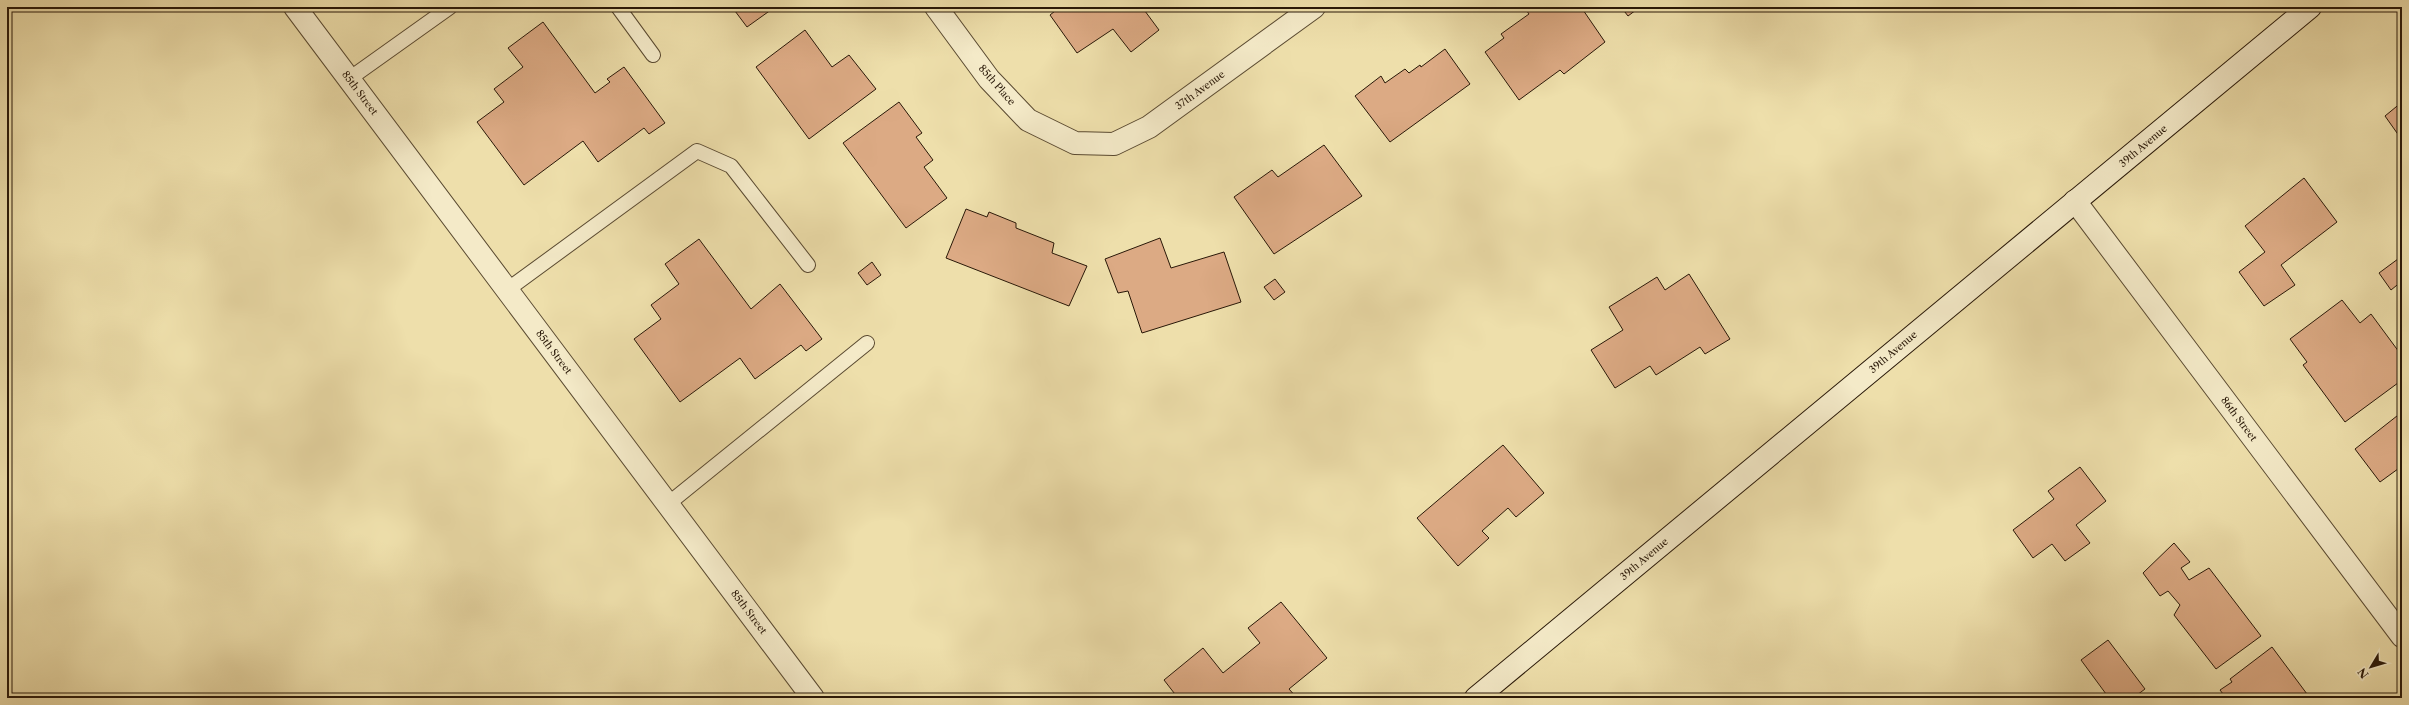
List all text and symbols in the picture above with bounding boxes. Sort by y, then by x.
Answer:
street label: 85th Place [976,62,1018,108]
street label: 37th Avenue [1173,67,1228,112]
street label: 85th Street [339,68,381,118]
street label: 39th Avenue [2116,122,2170,170]
street label: 85th Street [533,327,575,377]
street label: 39th Avenue [1866,328,1920,376]
street label: 86th Street [2218,394,2260,444]
street label: 39th Avenue [1617,535,1671,583]
street label: 85th Street [728,587,770,637]
north arrow [2351,647,2391,687]
text: N [2354,665,2372,681]

